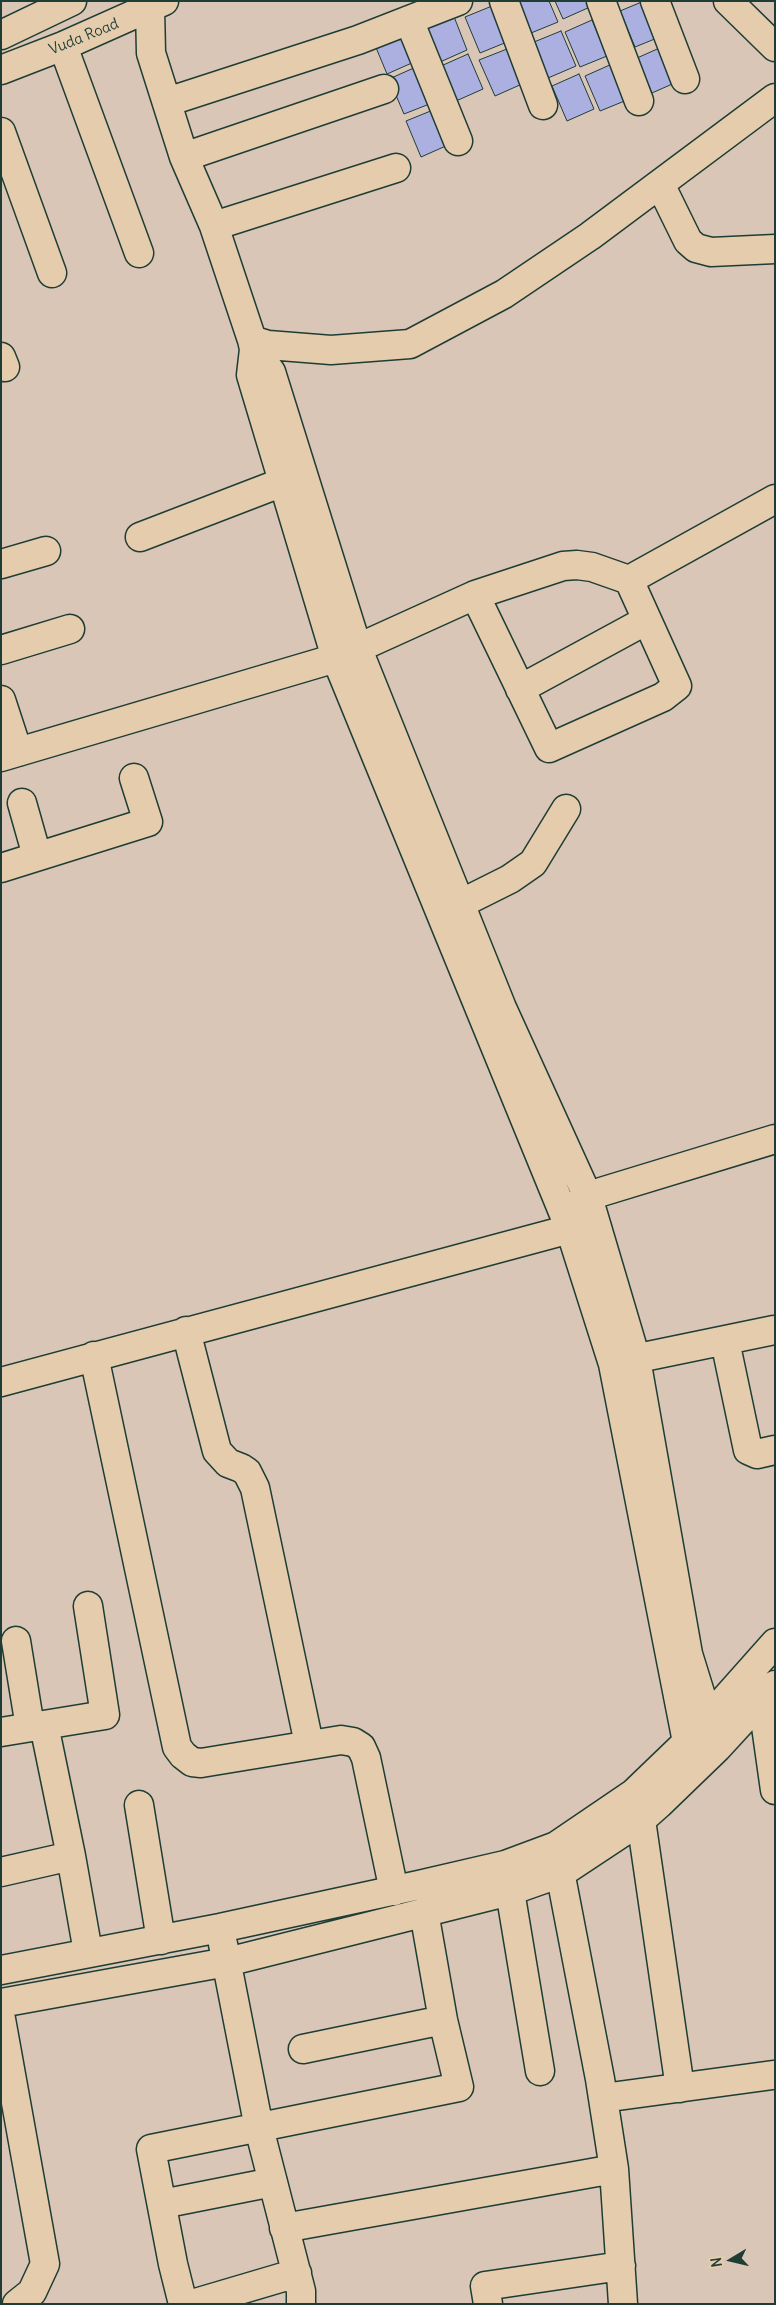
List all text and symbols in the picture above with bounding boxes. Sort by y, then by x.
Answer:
street label: Vuda Road [46,15,122,59]
north arrow [706,2235,756,2285]
text: N [707,2256,726,2269]

